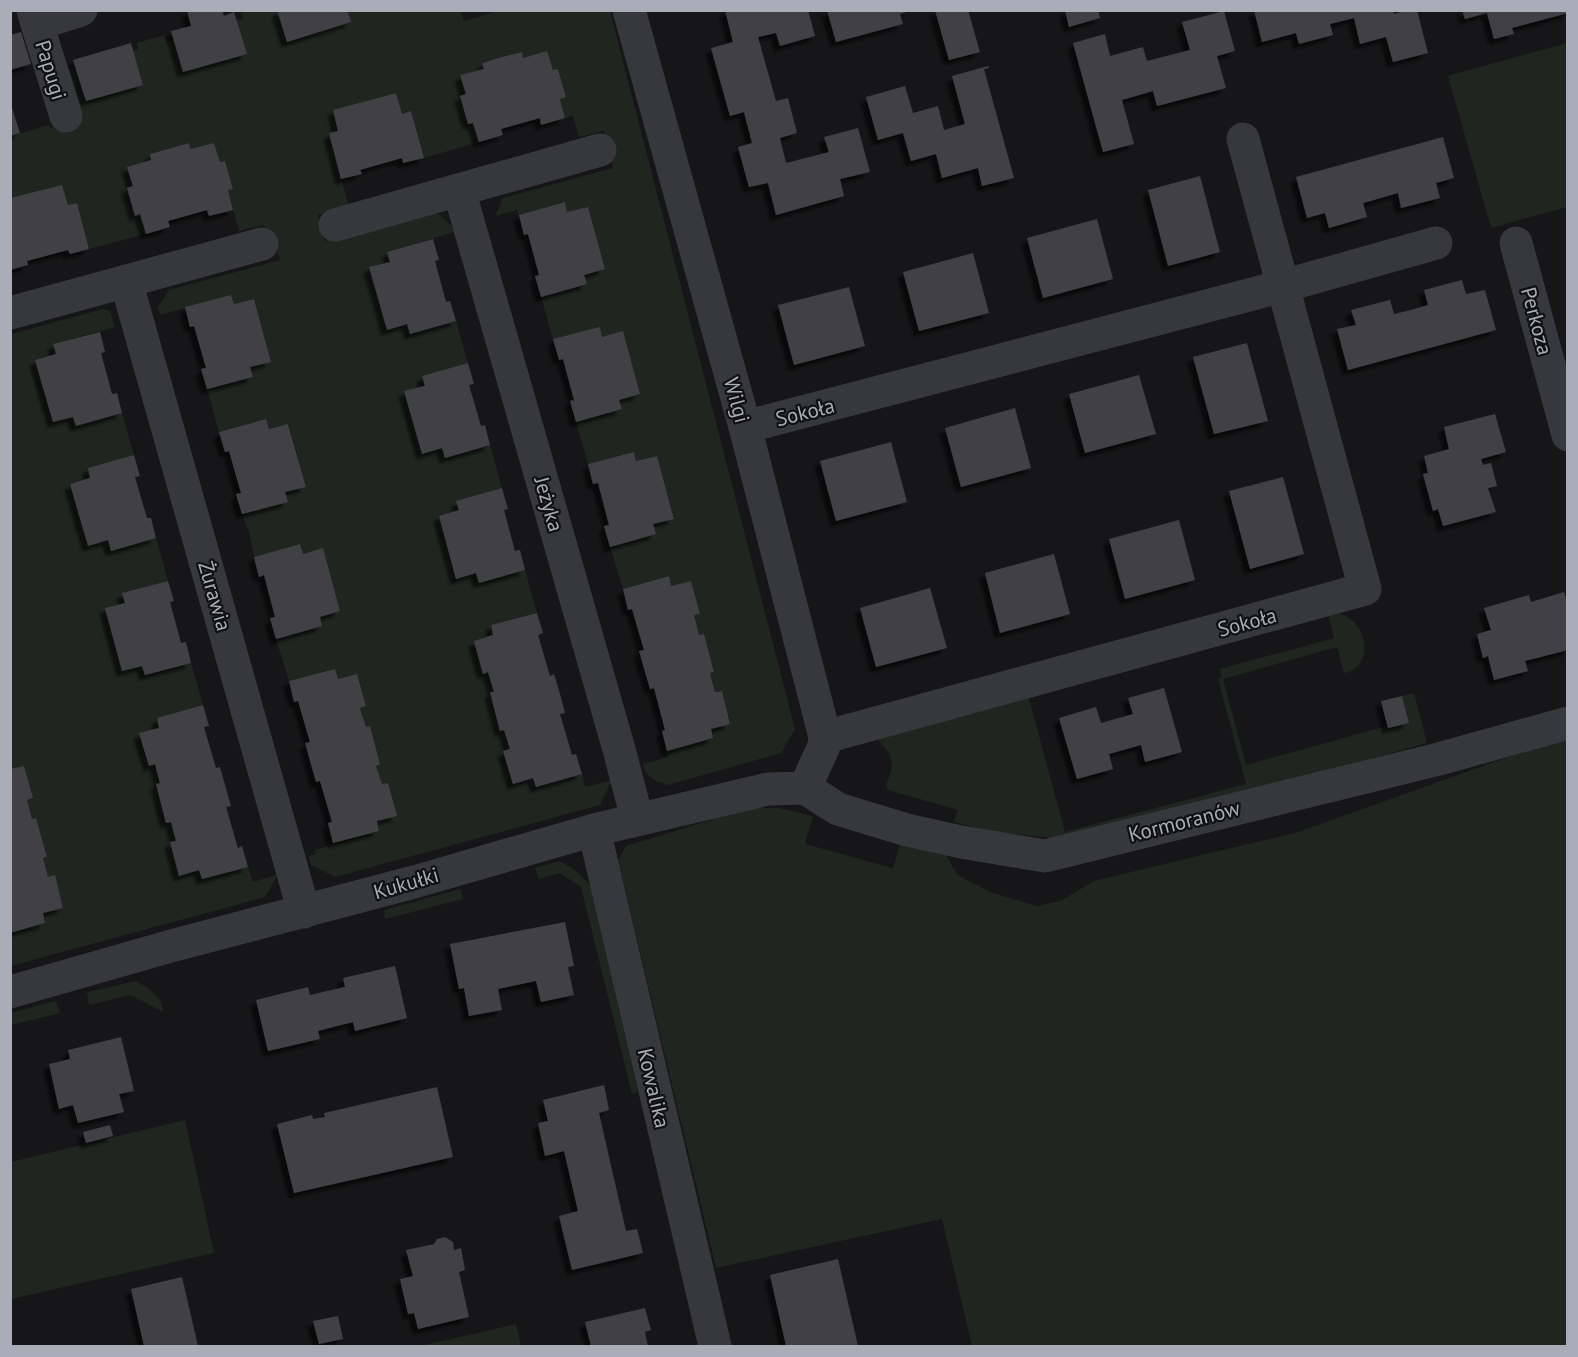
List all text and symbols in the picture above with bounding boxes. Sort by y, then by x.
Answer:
street label: Papugi [29,37,73,103]
street label: Perkoza [1515,284,1559,358]
street label: Wilgi [718,374,756,426]
street label: Sokoła [773,392,837,432]
street label: Jeżyka [528,472,570,535]
street label: Żurawia [192,558,238,634]
street label: Sokoła [1215,601,1279,643]
street label: Kormoranów [1125,794,1243,848]
street label: Kukułki [370,861,442,905]
street label: Kowalika [632,1046,676,1130]

